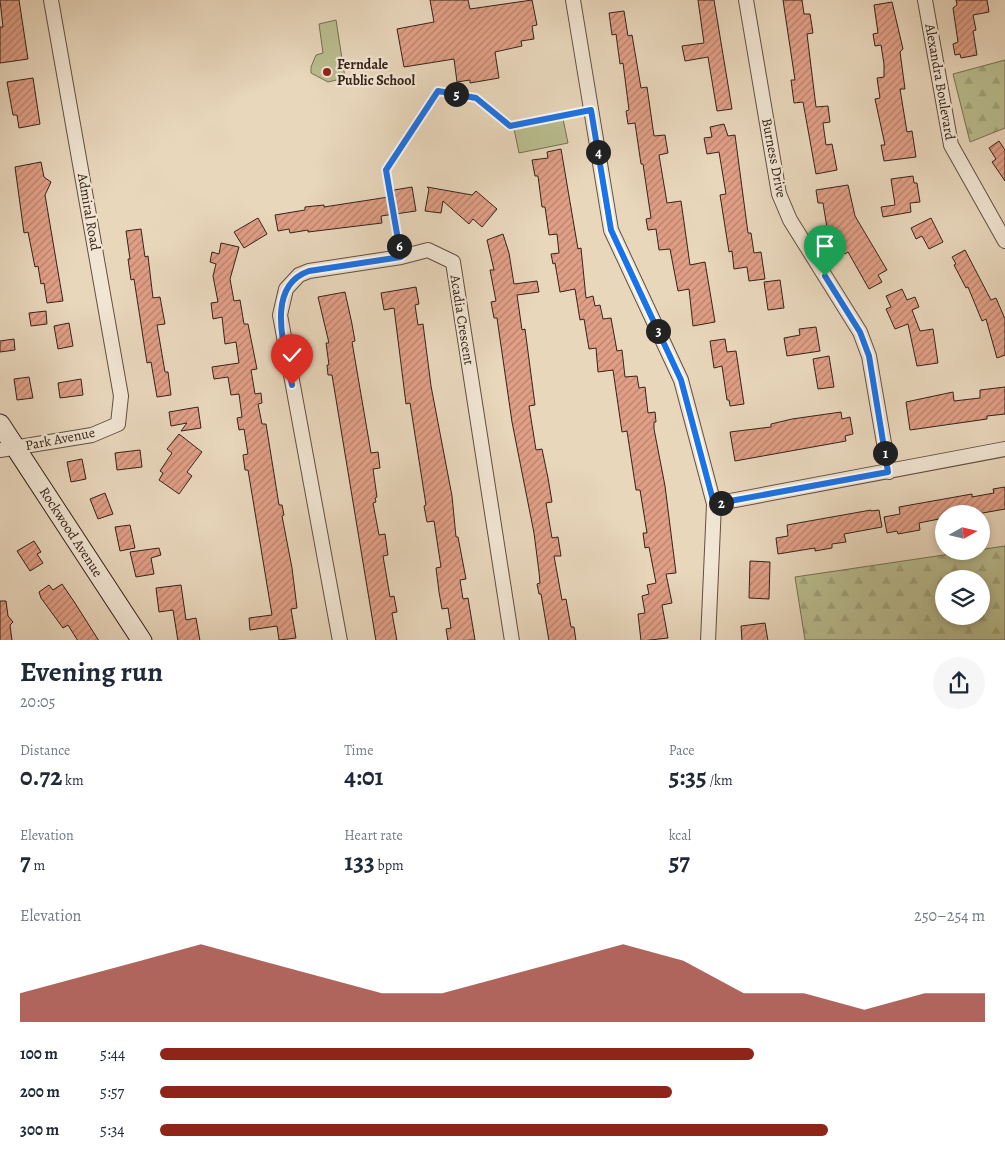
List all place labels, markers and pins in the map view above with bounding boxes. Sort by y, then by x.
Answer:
place label: Ferndale Public School [337,55,415,90]
marker: Ferndale Public School [321,66,333,78]
pin: 5 [444,82,468,106]
pin: 4 [586,140,610,164]
pin [804,225,846,276]
pin: 6 [386,234,412,258]
pin: 3 [646,318,670,344]
pin [271,334,313,385]
pin: 1 [872,440,898,466]
pin: 2 [708,490,734,516]

